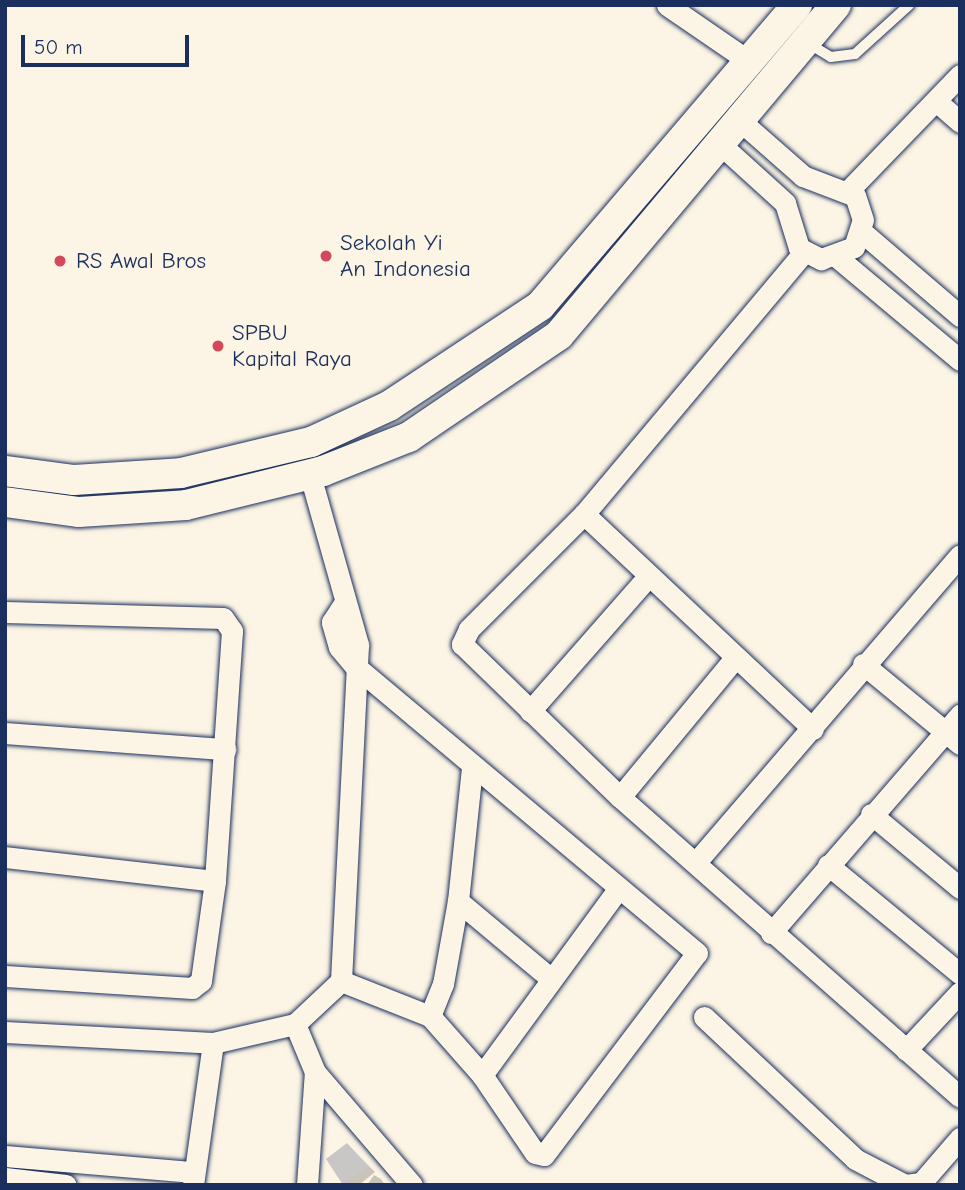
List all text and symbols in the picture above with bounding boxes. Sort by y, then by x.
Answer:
scale bar [24,21,192,65]
text: 50 m [34,35,83,59]
place label: Sekolah Yi An Indonesia [340,229,471,283]
place label: RS Awal Bros [76,247,206,275]
marker: Sekolah Yi An Indonesia [318,248,334,264]
marker: RS Awal Bros [50,251,70,271]
place label: SPBU Kapital Raya [232,319,352,373]
marker: SPBU Kapital Raya [210,338,226,354]

